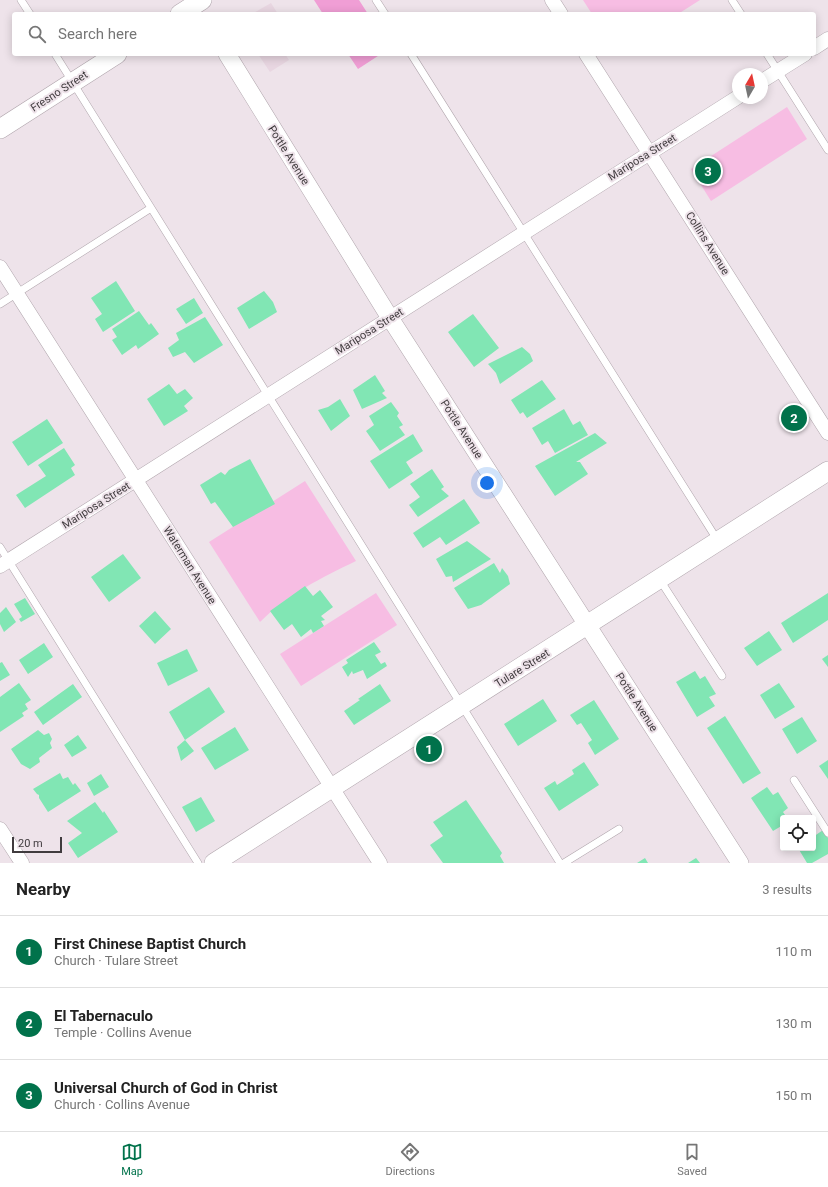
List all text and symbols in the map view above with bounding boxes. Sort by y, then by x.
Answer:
search box [12,12,816,56]
icon: search [26,23,48,45]
text: Search here [58,25,137,43]
street label: Fresno Street [28,68,90,115]
north arrow [732,68,768,104]
street label: Pottle Avenue [265,123,312,187]
street label: Mariposa Street [606,131,679,184]
pin: 3 [695,156,721,186]
street label: Collins Avenue [683,209,732,277]
street label: Mariposa Street [333,305,406,358]
street label: Pottle Avenue [438,397,486,461]
pin: 2 [781,403,807,433]
your location [477,473,497,493]
street label: Mariposa Street [60,479,133,532]
street label: Waterman Avenue [160,524,219,607]
street label: Tulare Street [493,646,552,690]
street label: Pottle Avenue [613,670,661,734]
pin: 1 [416,734,442,764]
map controls [780,815,816,851]
button: locate [780,815,816,851]
scale bar [12,835,62,854]
text: 20 m [18,837,43,850]
text: Nearby [16,879,71,899]
text: 3 results [762,882,812,897]
text: First Chinese Baptist Church [54,935,246,953]
text: 1 [25,944,33,959]
text: 110 m [775,944,812,959]
text: Church · Tulare Street [54,953,178,968]
text: El Tabernaculo [54,1007,153,1025]
text: 2 [25,1016,33,1031]
text: 130 m [775,1016,812,1031]
text: Temple · Collins Avenue [54,1025,192,1040]
text: Universal Church of God in Christ [54,1079,278,1097]
text: 3 [25,1088,33,1103]
text: 150 m [775,1088,812,1103]
text: Church · Collins Avenue [54,1097,190,1112]
tab: Map [121,1141,143,1178]
tab: Directions [385,1141,435,1178]
tab: Saved [677,1141,707,1178]

